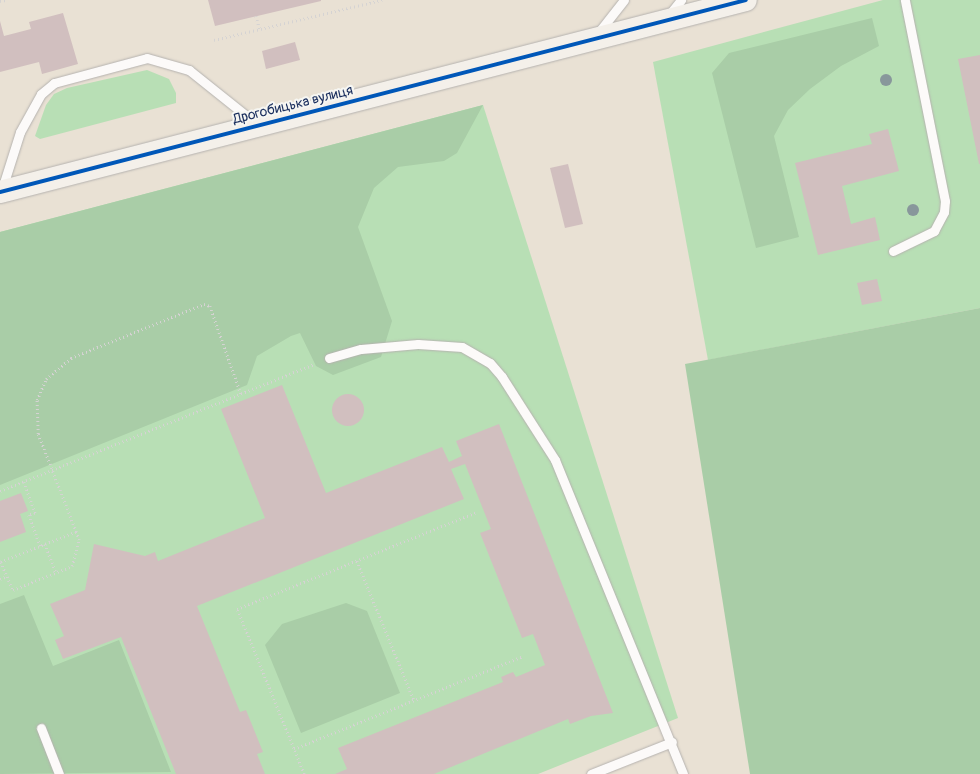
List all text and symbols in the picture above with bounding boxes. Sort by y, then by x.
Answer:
street label: Дрогобицька вулиця [231,82,355,128]

